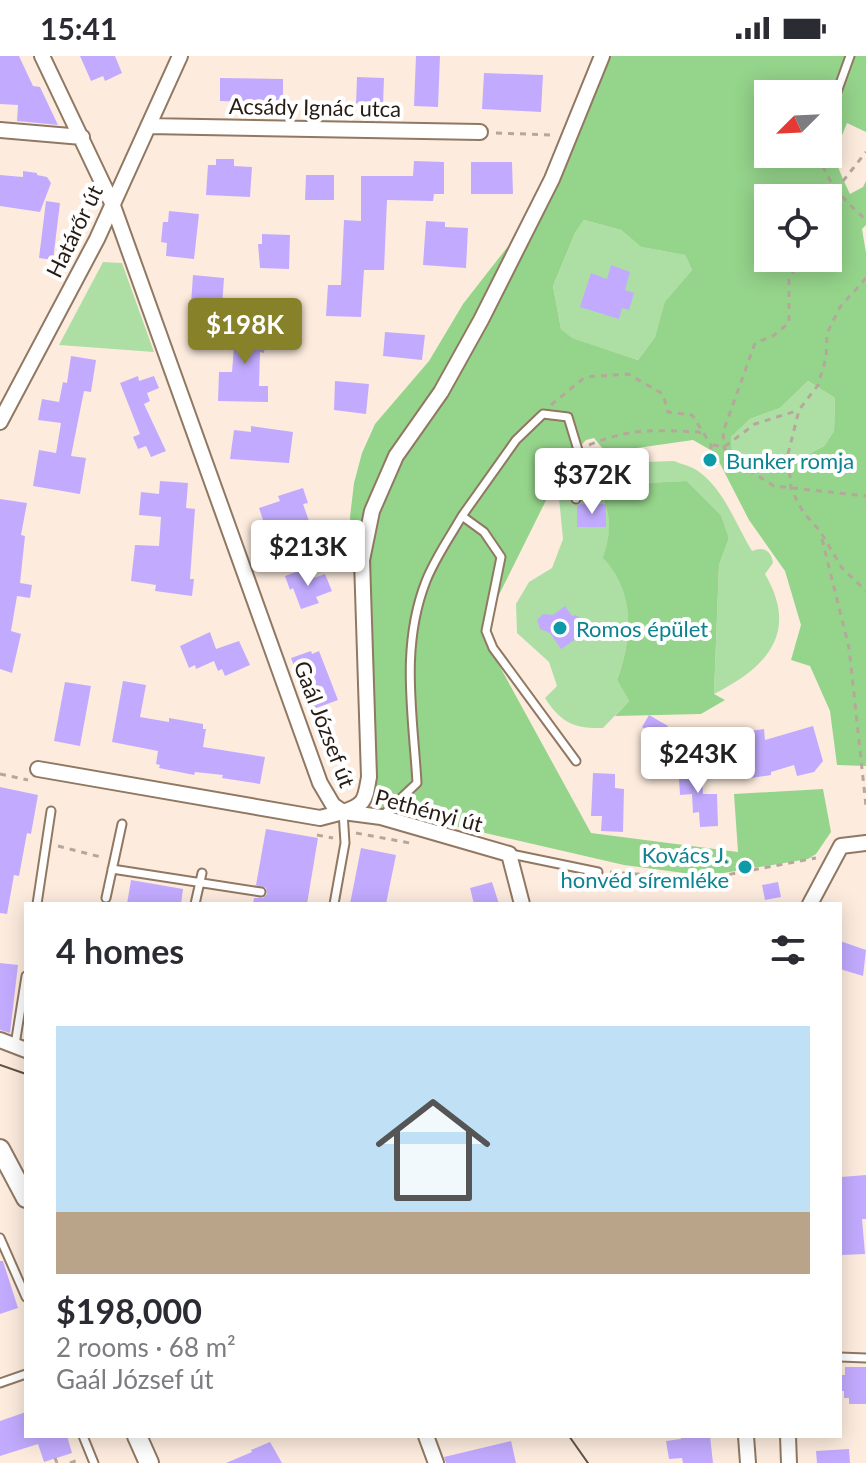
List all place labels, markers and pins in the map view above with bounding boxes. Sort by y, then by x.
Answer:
pin: $198K [189,298,301,366]
place label: Bunker romja [726,447,854,474]
pin: $372K [536,448,648,516]
marker: Bunker romja [701,451,719,469]
pin: $213K [252,520,364,588]
place label: Romos épület [576,615,708,642]
marker: Romos épület [551,619,569,637]
pin: $243K [642,727,754,795]
place label: Kovács J. honvéd síremléke [561,841,729,893]
marker: Kovács J. honvéd síremléke [736,858,754,876]

